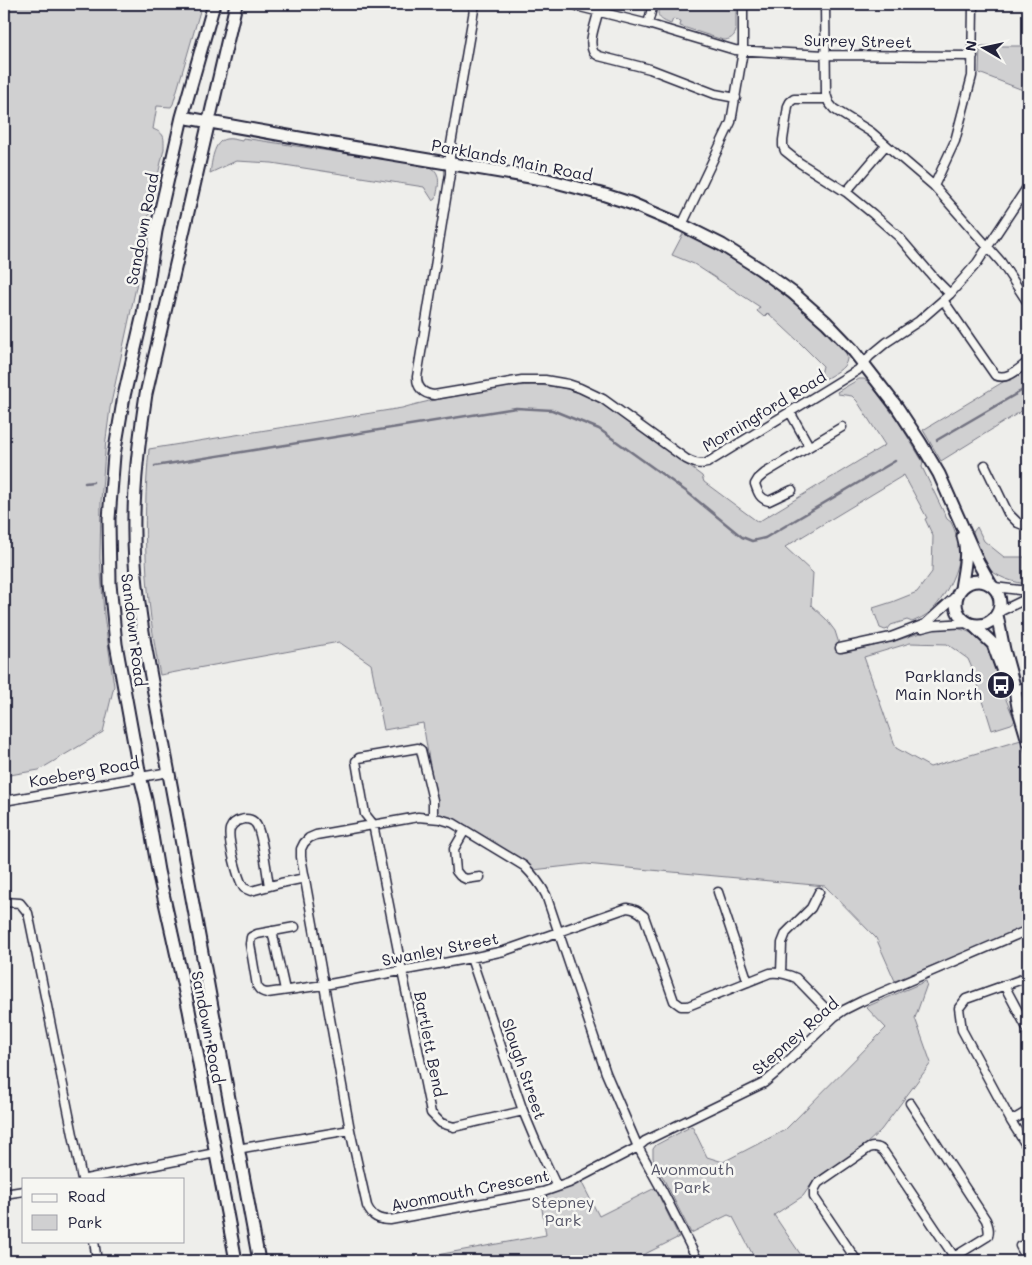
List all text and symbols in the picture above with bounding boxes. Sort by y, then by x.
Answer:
north arrow [960,22,1010,72]
street label: Surrey Street [804,29,912,52]
text: N [960,39,981,53]
street label: Parklands Main Road [430,134,594,185]
street label: Sandown Road [120,171,163,287]
street label: Morningford Road [698,365,830,456]
street label: Sandown Road [117,572,152,688]
place label: Parklands Main North [895,665,982,704]
bus stop icon: Parklands Main North [986,670,1016,700]
street label: Koeberg Road [27,751,141,792]
street label: Swanley Street [380,927,500,970]
street label: Sandown Road [187,969,230,1085]
street label: Bartlett Bend [410,989,451,1098]
street label: Stepney Road [747,992,842,1079]
street label: Slough Street [497,1015,552,1122]
park label: Avonmouth Park [650,1158,734,1197]
street label: Avonmouth Crescent [389,1164,551,1215]
legend [22,1178,185,1242]
text: Road [68,1186,105,1206]
park label: Stepney Park [532,1191,594,1230]
text: Park [68,1212,102,1232]

